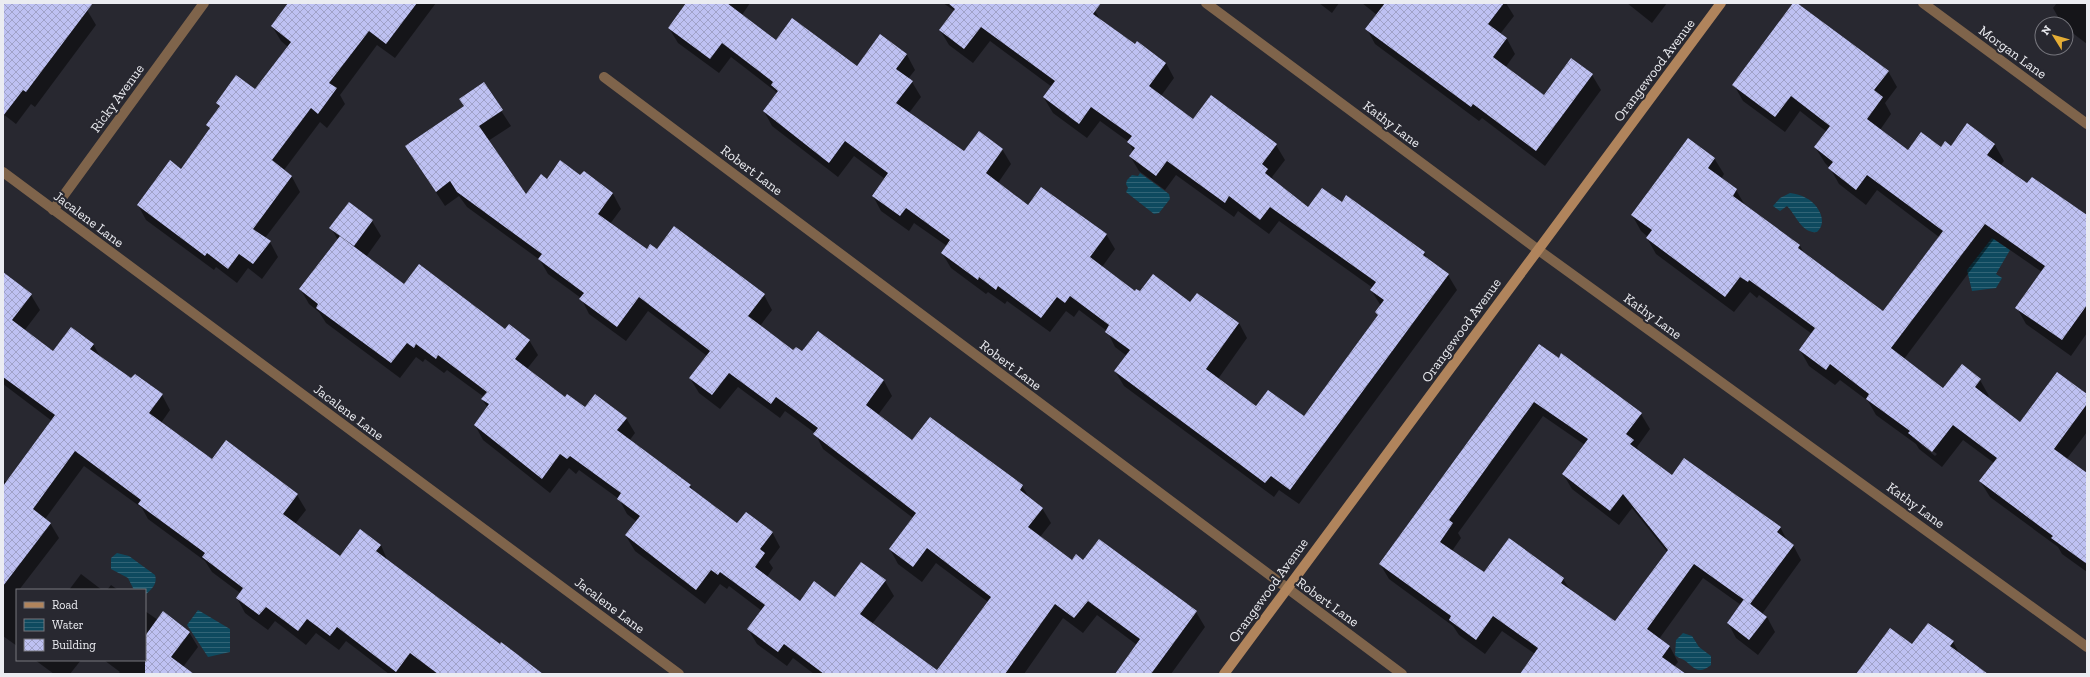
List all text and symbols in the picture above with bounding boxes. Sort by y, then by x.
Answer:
street label: Orangewood Avenue [1610,15,1699,125]
north arrow [2034,16,2074,56]
street label: Morgan Lane [1975,22,2050,83]
text: N [2039,23,2055,38]
street label: Ricky Avenue [87,61,148,136]
street label: Kathy Lane [1360,97,1424,152]
street label: Robert Lane [717,142,786,199]
street label: Jacalene Lane [50,188,127,251]
street label: Orangewood Avenue [1418,275,1505,386]
street label: Kathy Lane [1620,290,1685,343]
street label: Robert Lane [976,337,1045,394]
street label: Jacalene Lane [310,381,387,444]
street label: Kathy Lane [1883,479,1948,532]
street label: Orangewood Avenue [1225,535,1312,646]
street label: Jacalene Lane [571,574,648,637]
street label: Robert Lane [1293,574,1363,631]
legend [16,589,146,661]
text: Road [52,598,78,612]
text: Water [52,618,84,632]
text: Building [52,638,96,652]

